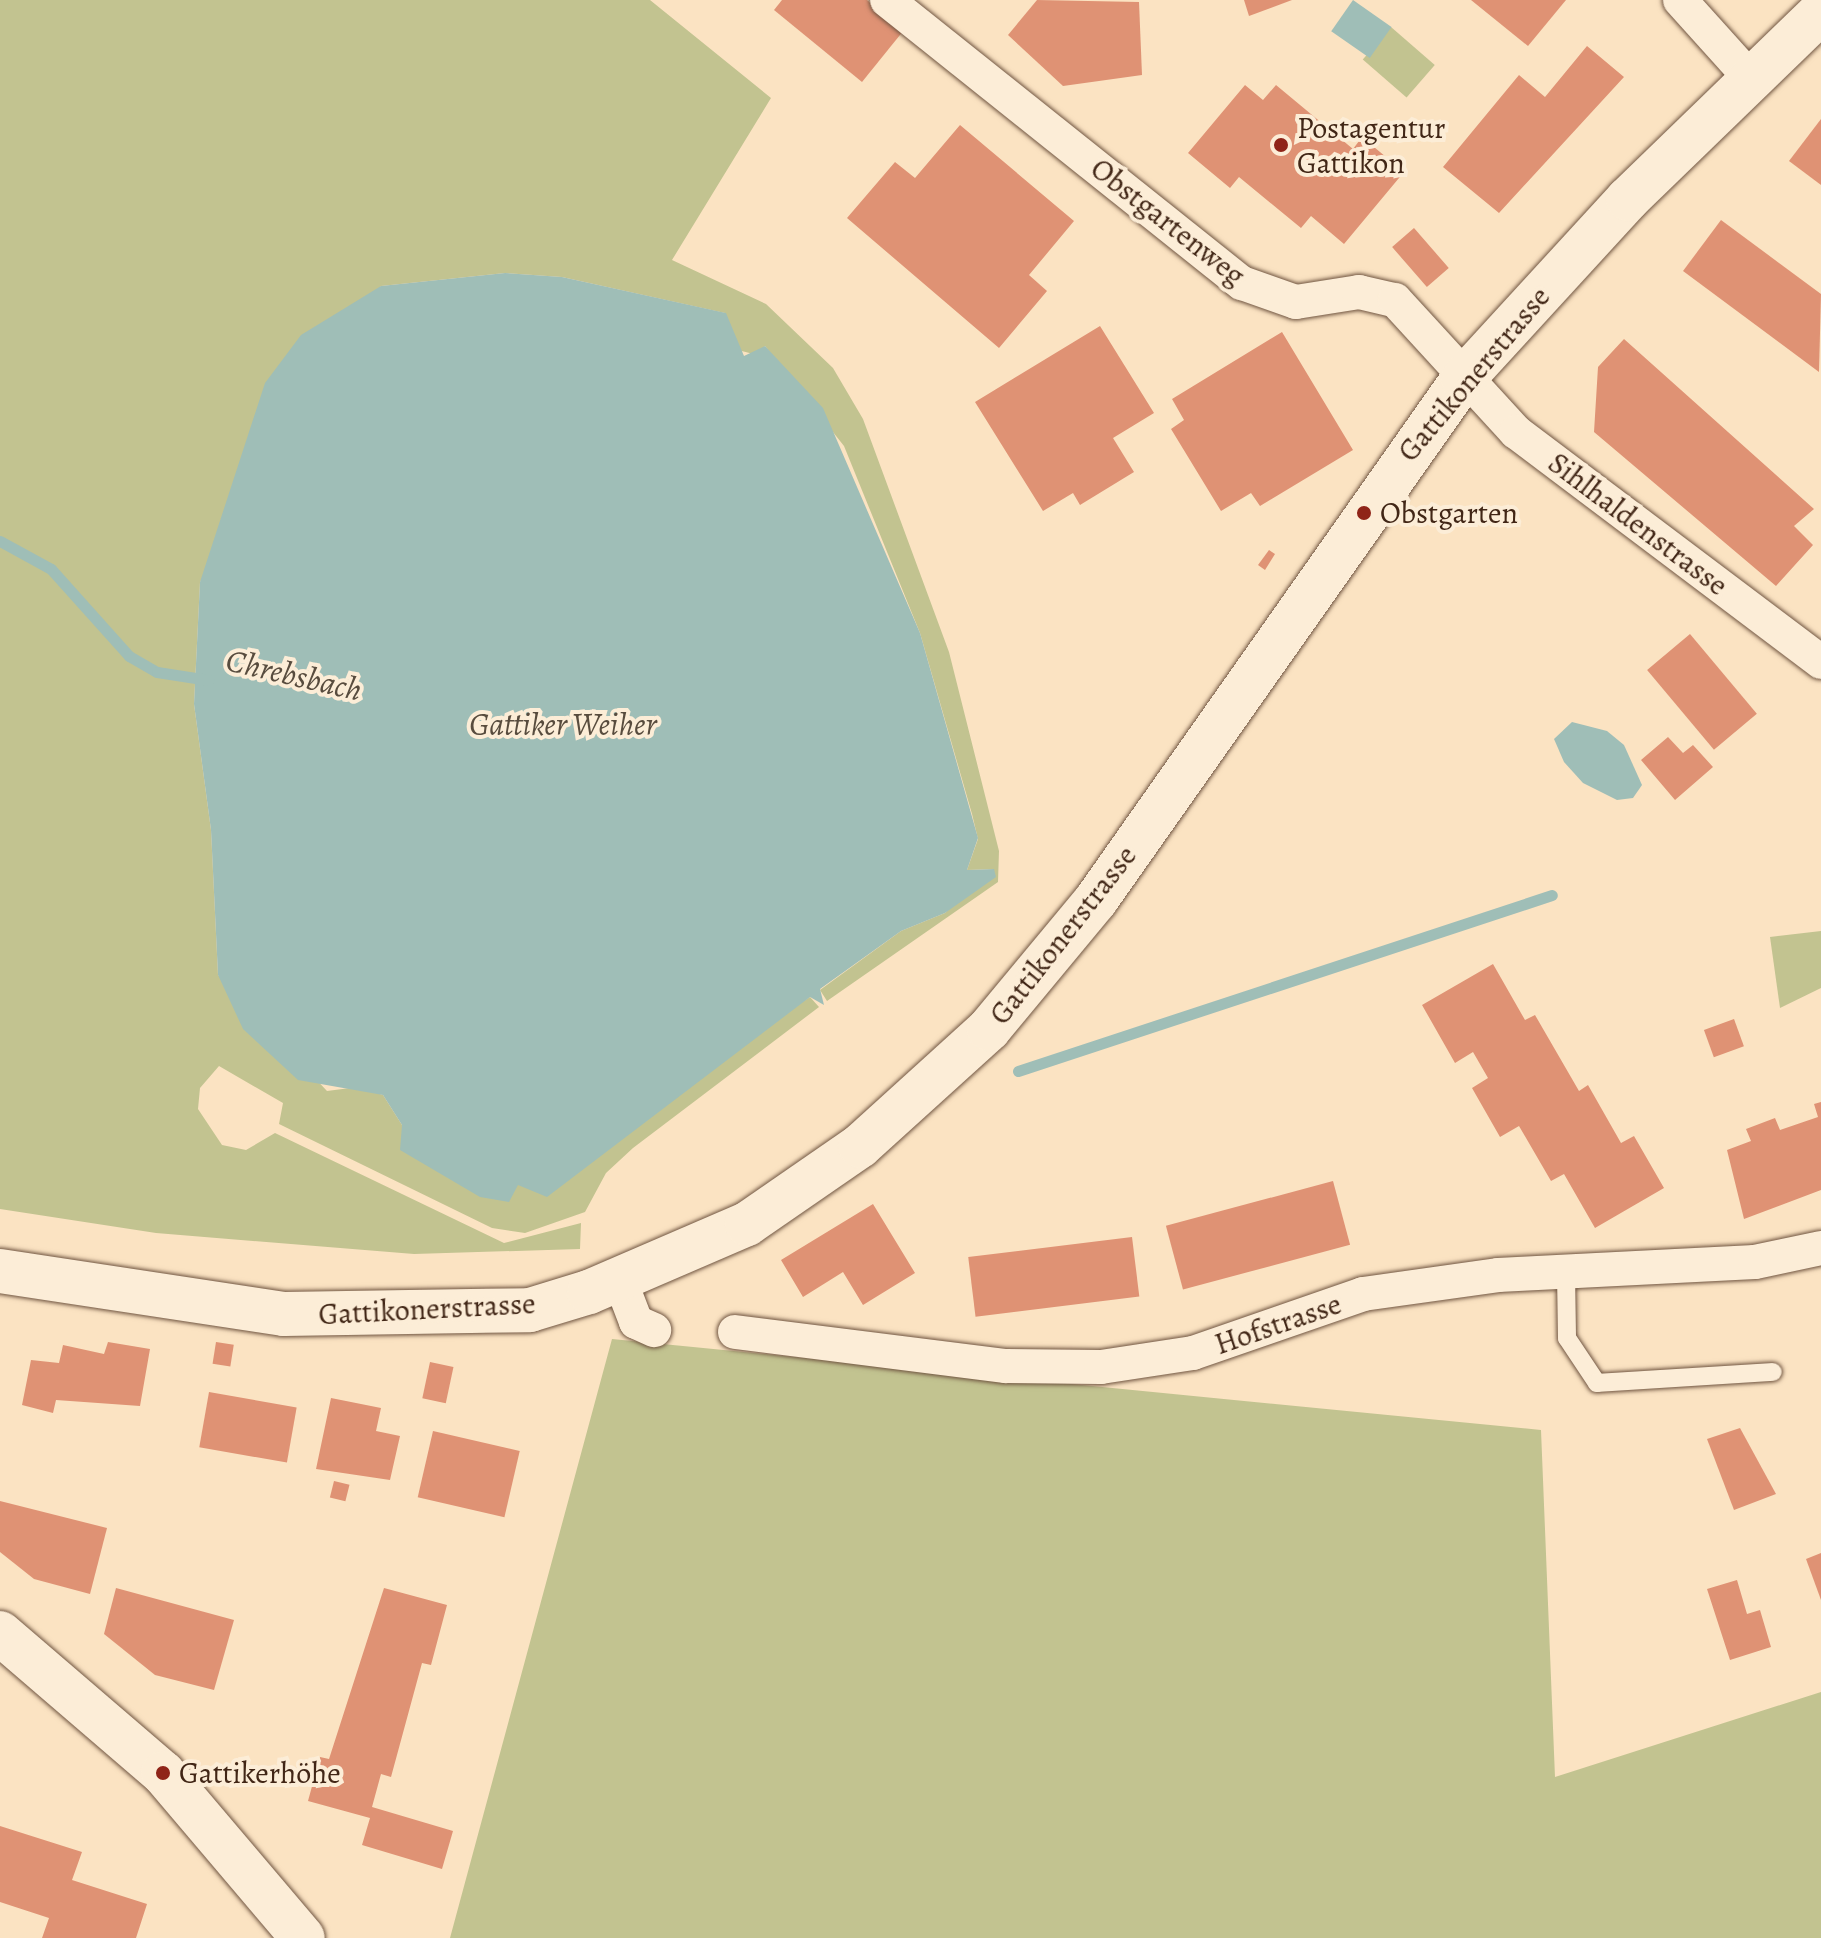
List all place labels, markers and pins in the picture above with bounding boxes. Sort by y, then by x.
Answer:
place label: Postagentur Gattikon [1297,110,1446,180]
marker: Postagentur Gattikon [1272,136,1290,154]
place label: Obstgarten [1380,495,1518,531]
marker: Obstgarten [1355,504,1373,522]
place label: Gattikerhöhe [179,1755,341,1791]
marker: Gattikerhöhe [154,1764,172,1782]

